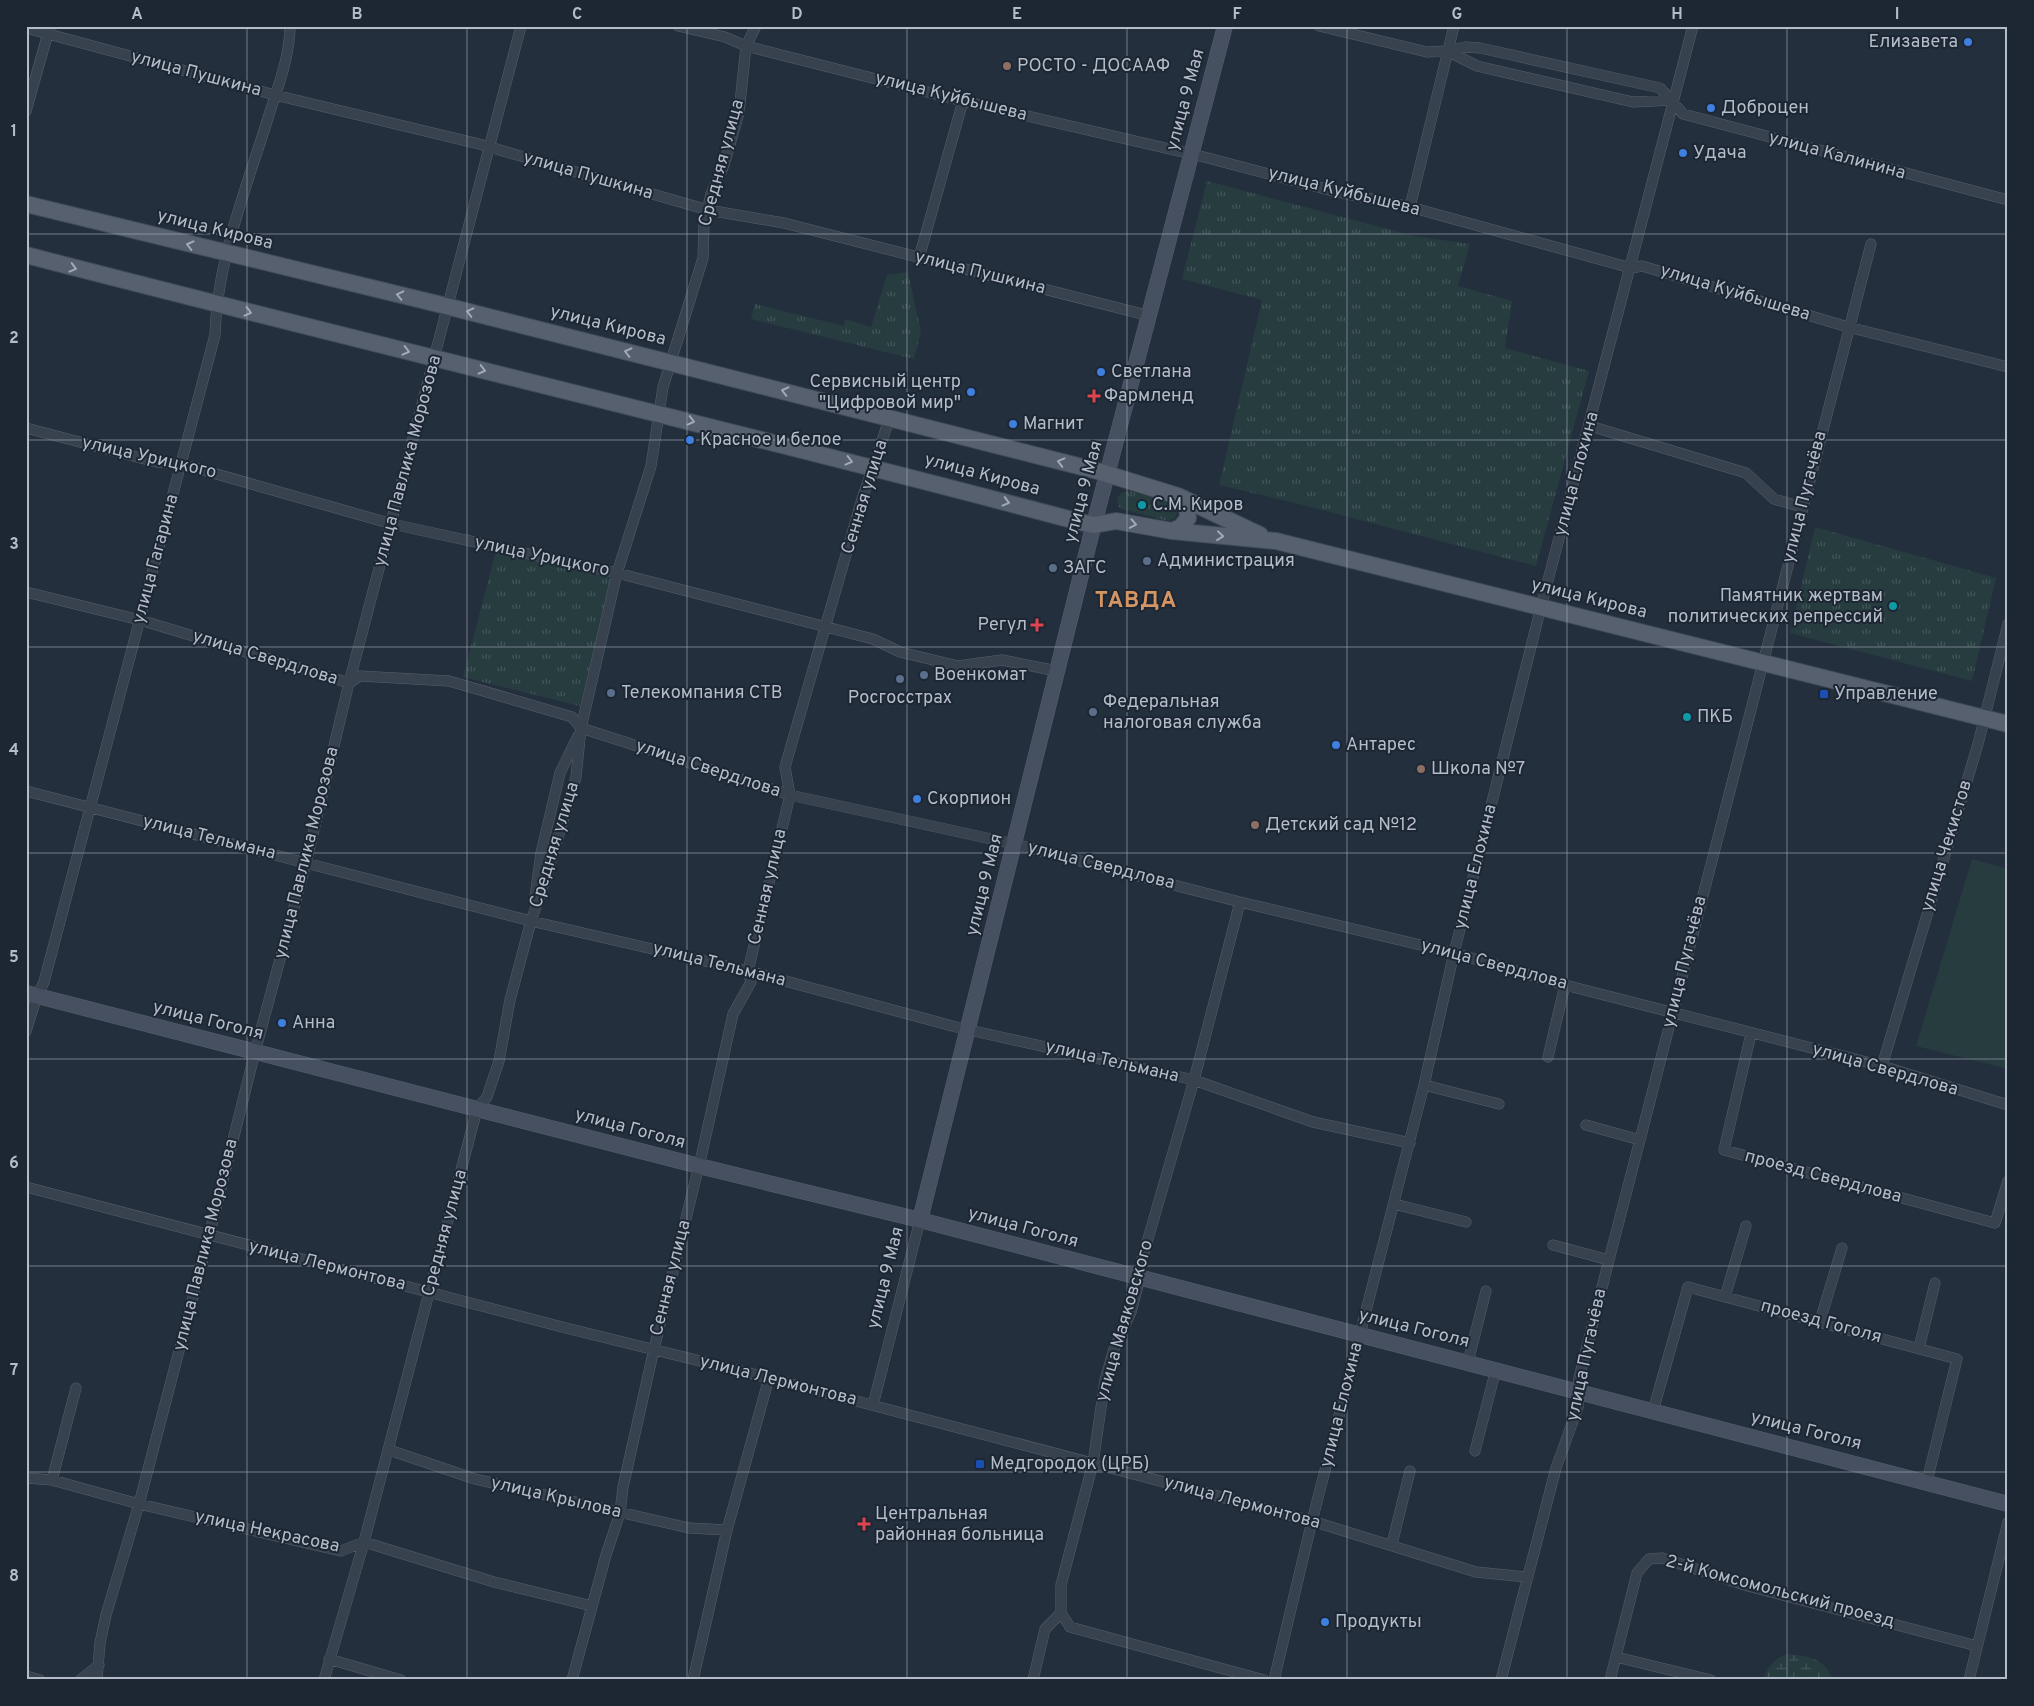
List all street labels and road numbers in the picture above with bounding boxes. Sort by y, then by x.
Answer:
street label: улица Пушкина [128,46,264,102]
street label: улица 9 Мая [1161,47,1211,153]
street label: улица Куйбышева [873,67,1029,127]
street label: Средняя улица [694,97,750,229]
street label: улица Калинина [1766,127,1908,185]
street label: улица Пушкина [520,146,656,206]
street label: улица Куйбышева [1266,162,1422,222]
street label: улица Кирова [155,204,275,256]
street label: улица Пушкина [912,246,1048,300]
street label: улица Куйбышева [1657,259,1813,327]
street label: улица Кирова [548,300,668,352]
street label: улица Павлика Морозова [369,353,447,569]
street label: улица Елохина [1549,409,1605,539]
street label: улица Пугачёва [1777,429,1833,565]
street label: улица Урицкого [79,431,219,485]
street label: Сенная улица [837,437,893,557]
street label: улица 9 Мая [1059,439,1109,545]
street label: улица Кирова [922,449,1042,501]
street label: улица Гагарина [128,492,184,626]
street label: улица Урицкого [472,531,612,583]
street label: улица Кирова [1529,573,1649,625]
street label: улица Свердлова [189,625,341,691]
street label: улица Свердлова [633,735,783,803]
street label: улица Павлика Морозова [269,745,345,961]
street label: улица Чекистов [1916,777,1978,915]
street label: Средняя улица [525,779,585,911]
street label: улица Елохина [1449,802,1503,932]
street label: улица Тельмана [140,810,278,866]
street label: Сенная улица [743,827,793,947]
street label: улица 9 Мая [961,831,1009,939]
street label: улица Свердлова [1025,837,1177,895]
street label: улица Пугачёва [1657,894,1713,1030]
street label: улица Свердлова [1418,934,1570,996]
street label: улица Тельмана [650,937,788,993]
street label: улица Гоголя [150,996,266,1046]
street label: улица Тельмана [1043,1035,1181,1089]
street label: улица Свердлова [1809,1038,1961,1102]
street label: улица Гоголя [572,1103,688,1155]
street label: улица Павлика Морозова [168,1137,244,1353]
street label: проезд Свердлова [1742,1145,1904,1209]
street label: Средняя улица [417,1167,473,1299]
street label: улица Гоголя [965,1202,1081,1254]
street label: Сенная улица [645,1218,697,1338]
street label: улица 9 Мая [862,1224,910,1332]
street label: улица Лермонтова [246,1235,408,1297]
street label: улица Маяковского [1091,1238,1159,1404]
street label: улица Пугачёва [1562,1286,1612,1424]
street label: проезд Гоголя [1758,1295,1884,1349]
street label: улица Гоголя [1356,1304,1472,1354]
street label: улица Елохина [1315,1340,1369,1470]
street label: улица Лермонтова [697,1350,859,1412]
street label: улица Гоголя [1748,1406,1864,1456]
street label: улица Лермонтова [1161,1471,1323,1535]
street label: улица Крылова [489,1472,623,1524]
street label: улица Некрасова [192,1505,342,1559]
street label: 2-й Комсомольский проезд [1663,1550,1897,1634]

